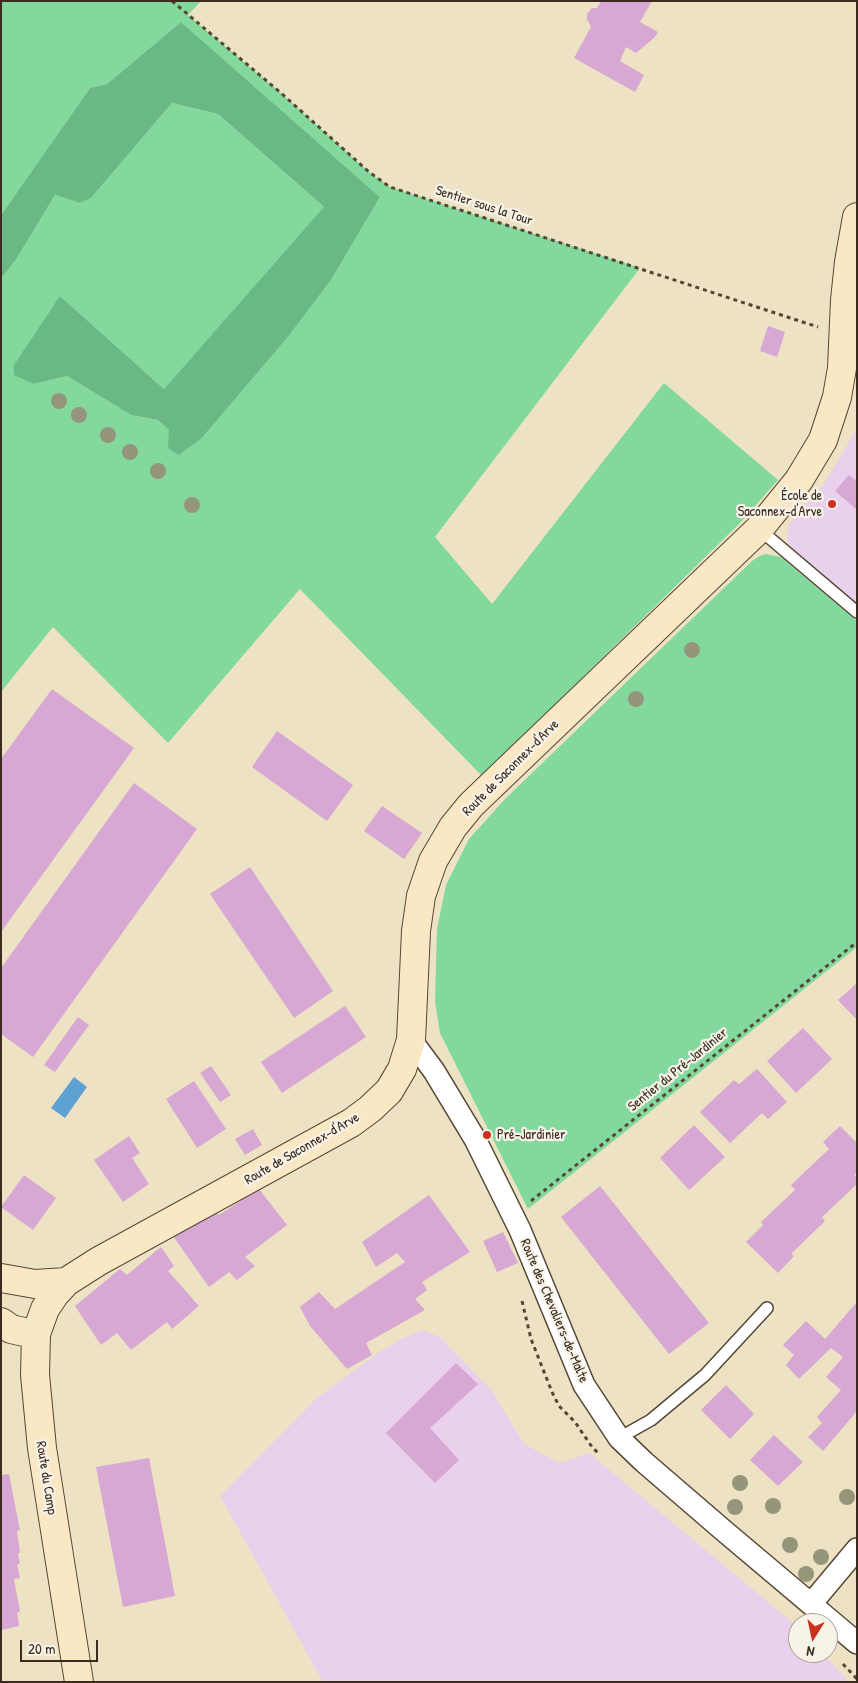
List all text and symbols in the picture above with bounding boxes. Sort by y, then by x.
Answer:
street label: Sentier sous la Tour [433,182,535,230]
place label: École de Saconnex-d'Arve [738,488,822,520]
marker: École de Saconnex-d'Arve [826,498,838,510]
street label: Route de Saconnex-d'Arve [459,716,563,820]
street label: Sentier du Pré-Jardinier [625,1025,731,1115]
street label: Route de Saconnex-d'Arve [242,1109,362,1189]
place label: Pré-Jardinier [497,1127,565,1143]
marker: Pré-Jardinier [481,1129,493,1141]
street label: Route des Chevaliers-de-Malte [516,1237,592,1385]
street label: Route du Camp [32,1440,60,1516]
north arrow [788,1613,838,1663]
scale bar [22,1630,100,1662]
text: 20 m [28,1638,55,1659]
text: N [805,1642,816,1662]

